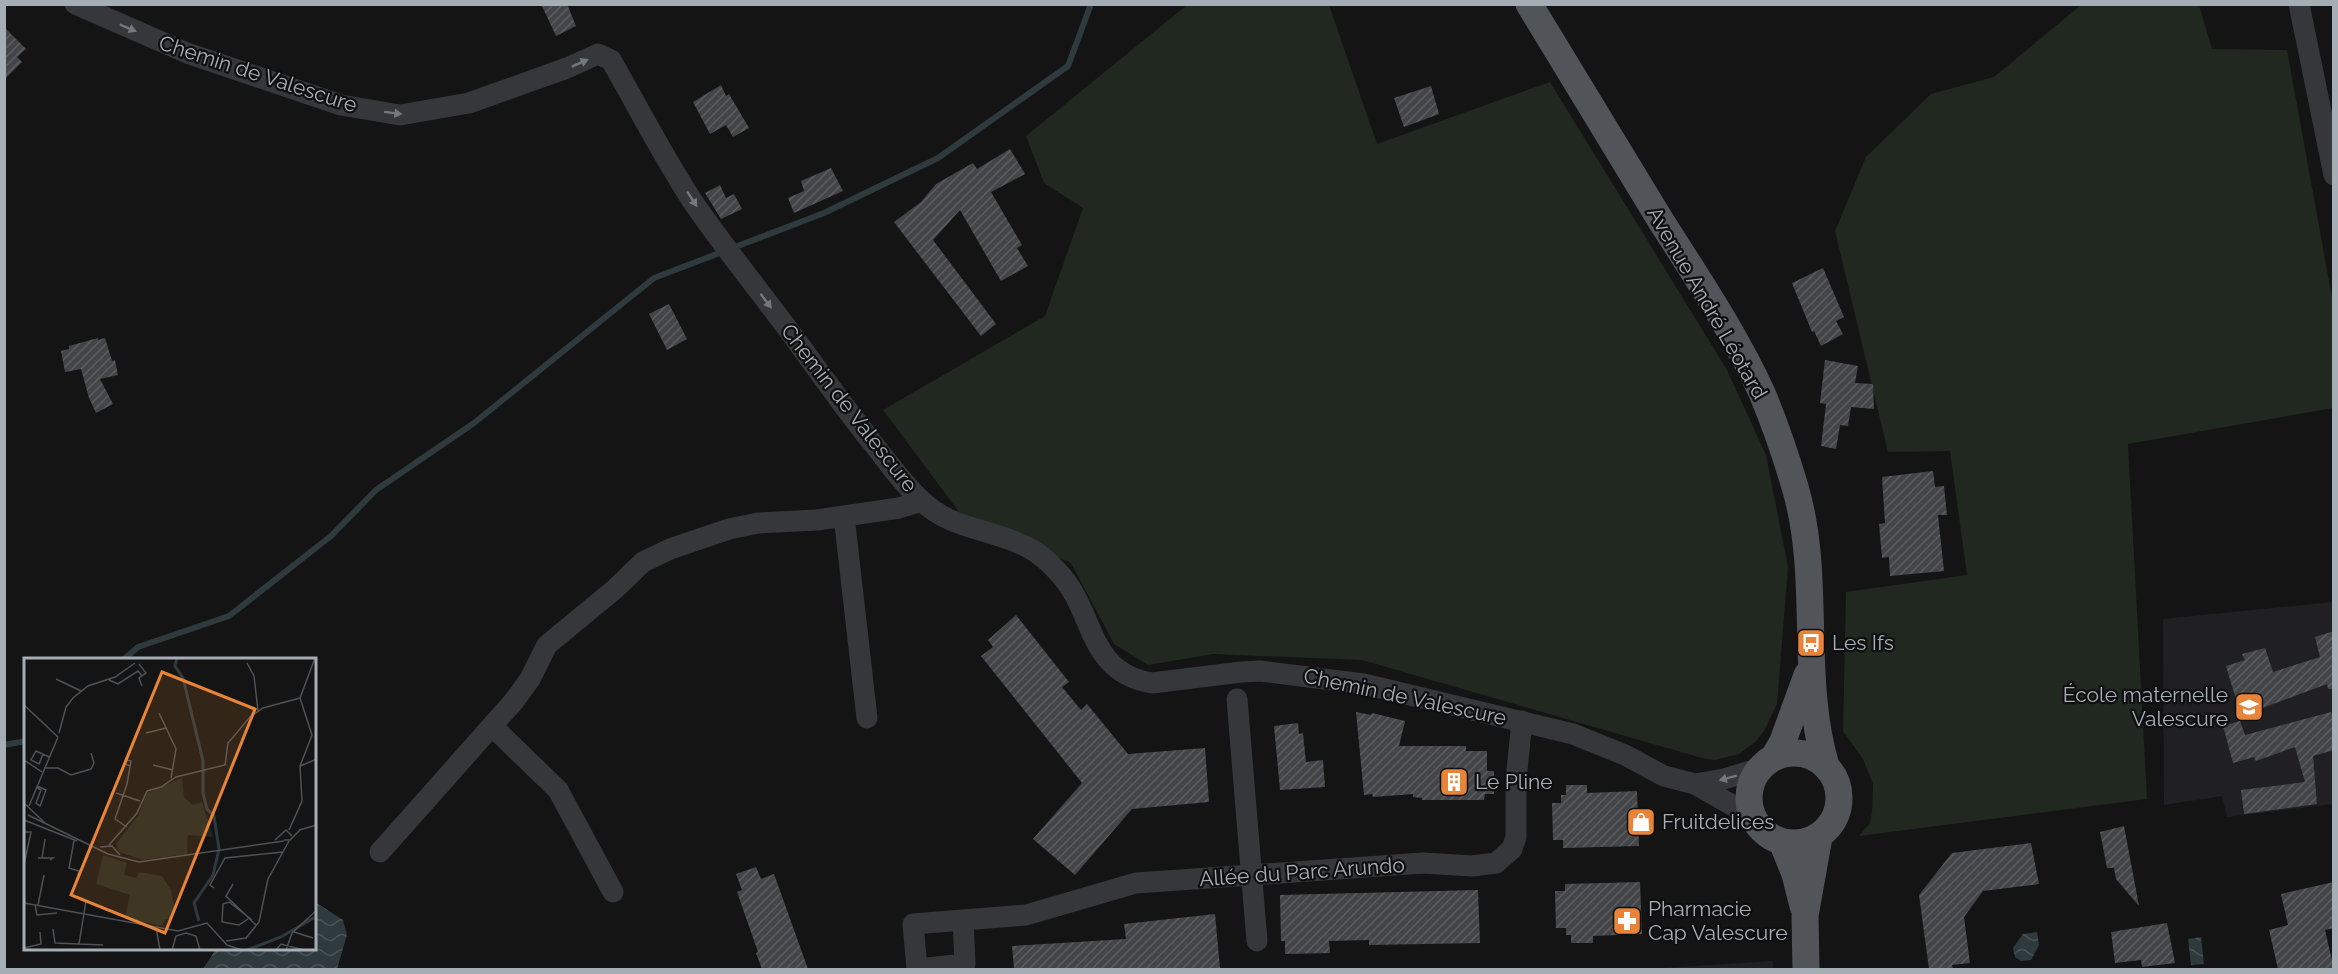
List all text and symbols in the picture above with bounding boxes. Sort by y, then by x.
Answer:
one-way arrow [120,23,138,33]
street label: Chemin de Valescure [156,30,360,117]
one-way arrow [571,58,588,67]
one-way arrow [384,109,403,118]
one-way arrow [686,191,697,207]
street label: Avenue André Léotard [1642,202,1773,403]
one-way arrow [760,292,772,308]
street label: Chemin de Valescure [776,319,923,497]
bus stop icon: Les Ifs [1795,627,1827,659]
place label: Les Ifs [1832,630,1894,655]
inset map [24,658,316,950]
street label: Chemin de Valescure [1301,663,1509,730]
place label: École maternelle Valescure [2063,682,2228,731]
school or university icon: École maternelle Valescure [2233,691,2265,723]
building icon: Le Pline [1438,766,1470,798]
place label: Le Pline [1475,769,1553,794]
one-way arrow [1719,773,1737,783]
shop icon: Fruitdelices [1625,806,1657,838]
place label: Fruitdelices [1662,809,1774,834]
street label: Allée du Parc Arundo [1198,852,1406,891]
place label: Pharmacie Cap Valescure [1648,896,1788,945]
pharmacy icon: Pharmacie Cap Valescure [1611,905,1643,937]

